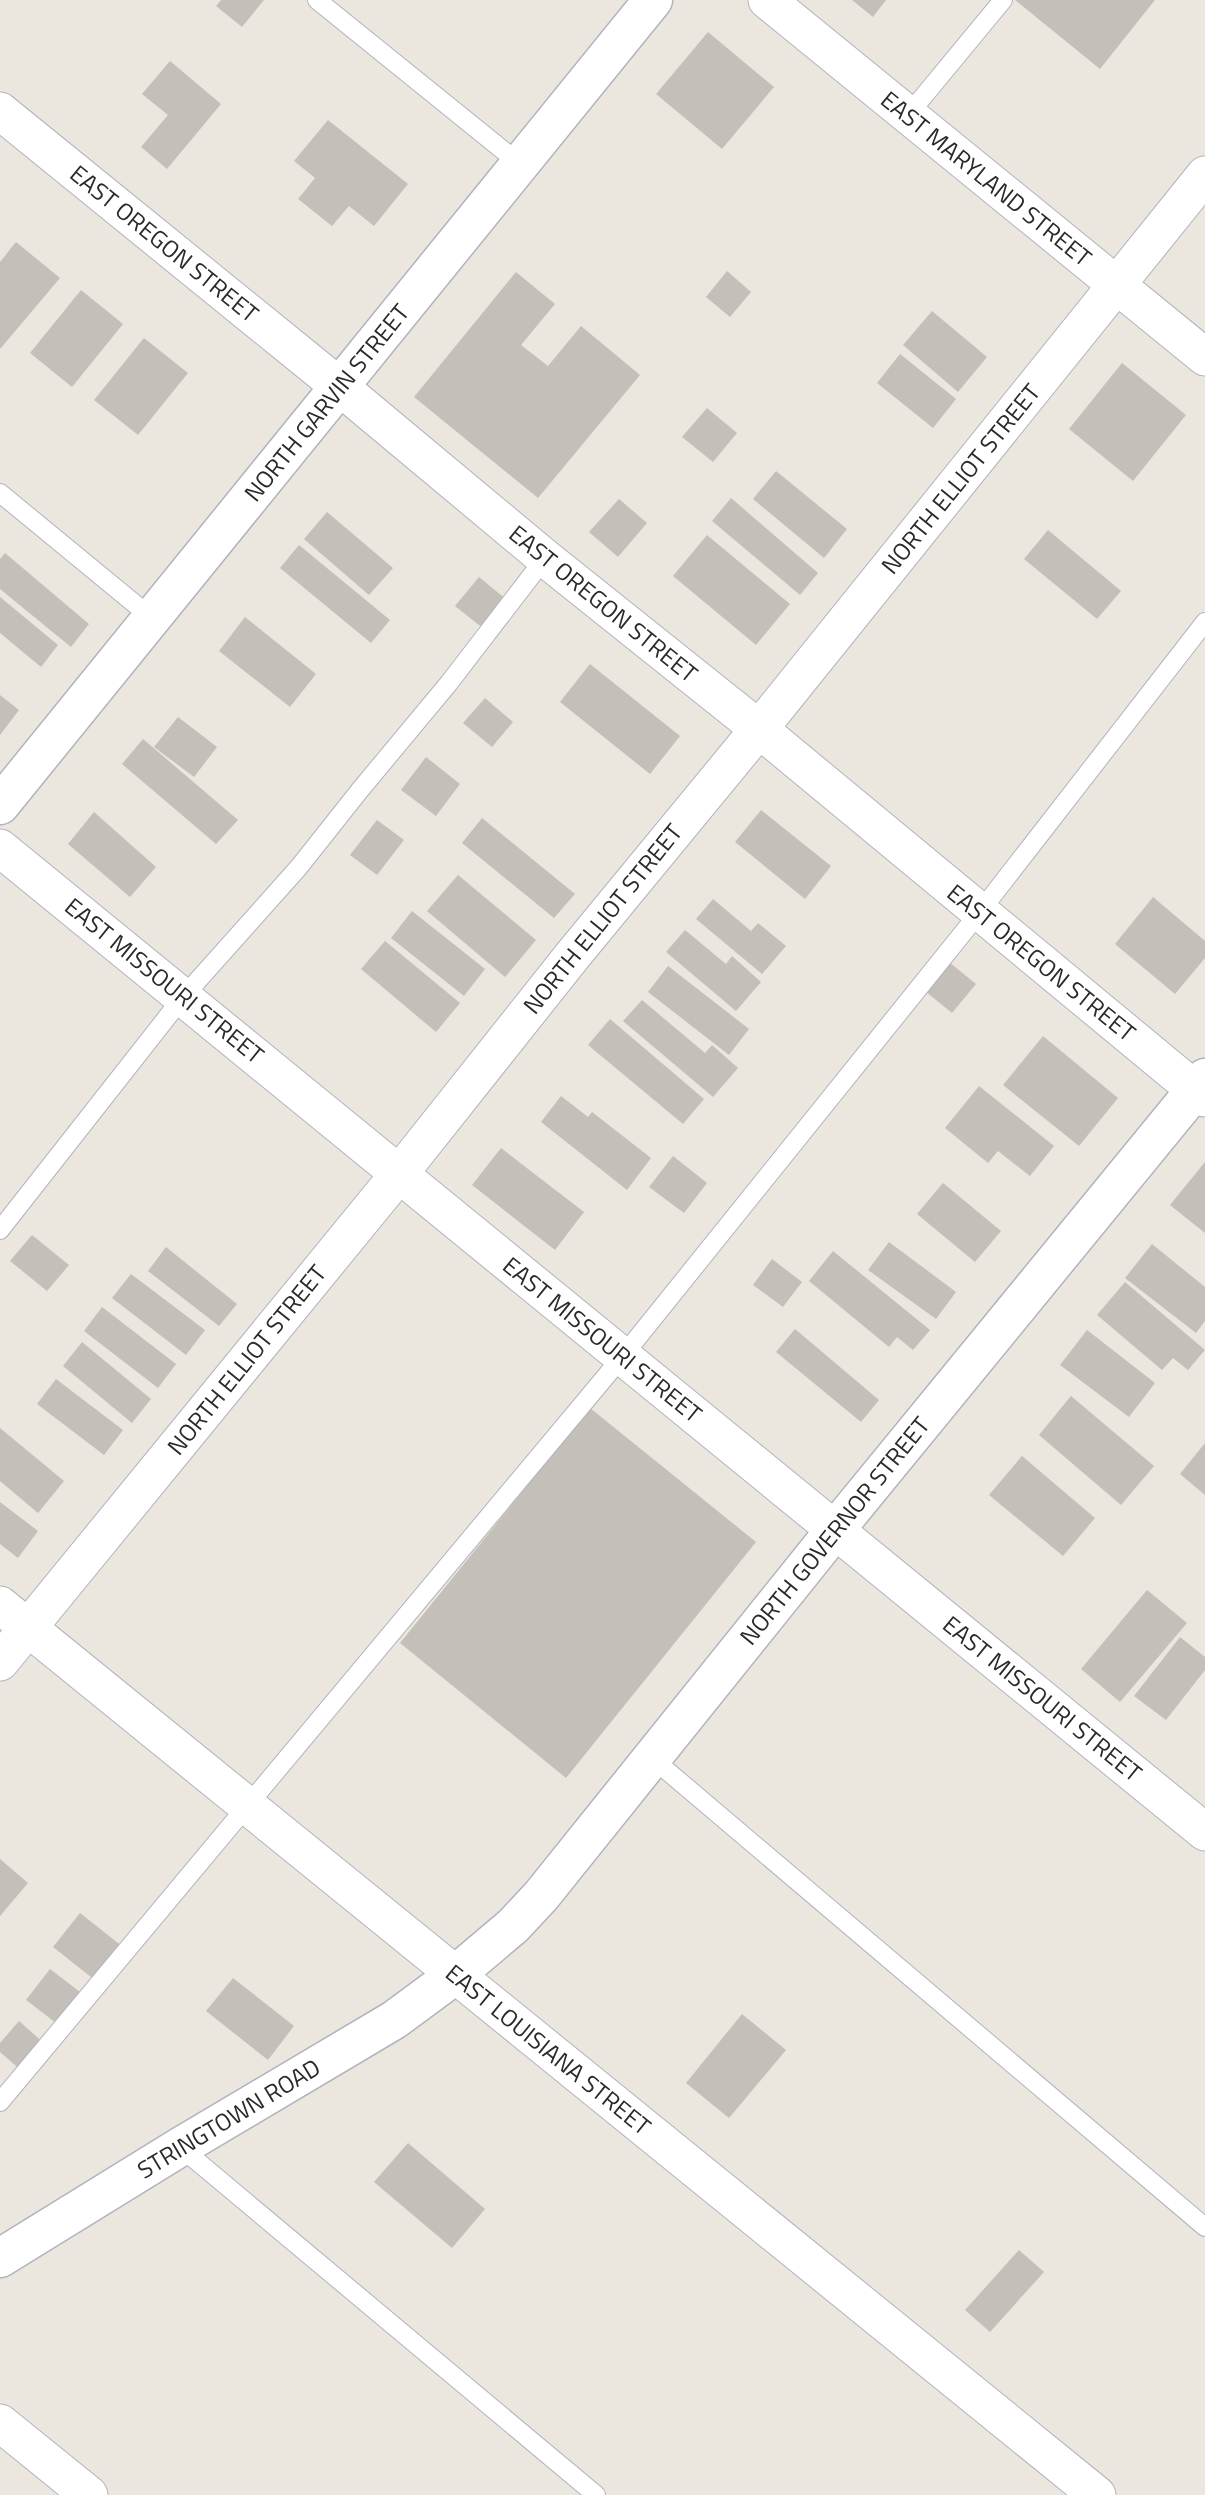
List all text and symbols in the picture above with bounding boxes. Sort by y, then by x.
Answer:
street label: EAST MARYLAND STREET [873,82,1100,275]
street label: EAST OREGON STREET [62,156,267,331]
street label: NORTH GARVIN STREET [235,295,418,509]
street label: NORTH ELLIOT STREET [872,375,1049,581]
street label: EAST OREGON STREET [501,516,706,691]
street label: NORTH ELLIOT STREET [514,815,691,1021]
street label: EAST OREGON STREET [939,875,1144,1050]
street label: EAST MISSOURI STREET [57,888,272,1072]
street label: EAST MISSOURI STREET [495,1247,710,1431]
street label: NORTH ELLIOT STREET [158,1256,335,1462]
street label: NORTH GOVERNOR STREET [731,1408,938,1652]
street label: EAST MISSOURI STREET [935,1606,1150,1790]
street label: EAST LOUISIANA STREET [438,1955,659,2144]
street label: STRINGTOWN ROAD [130,2049,327,2187]

